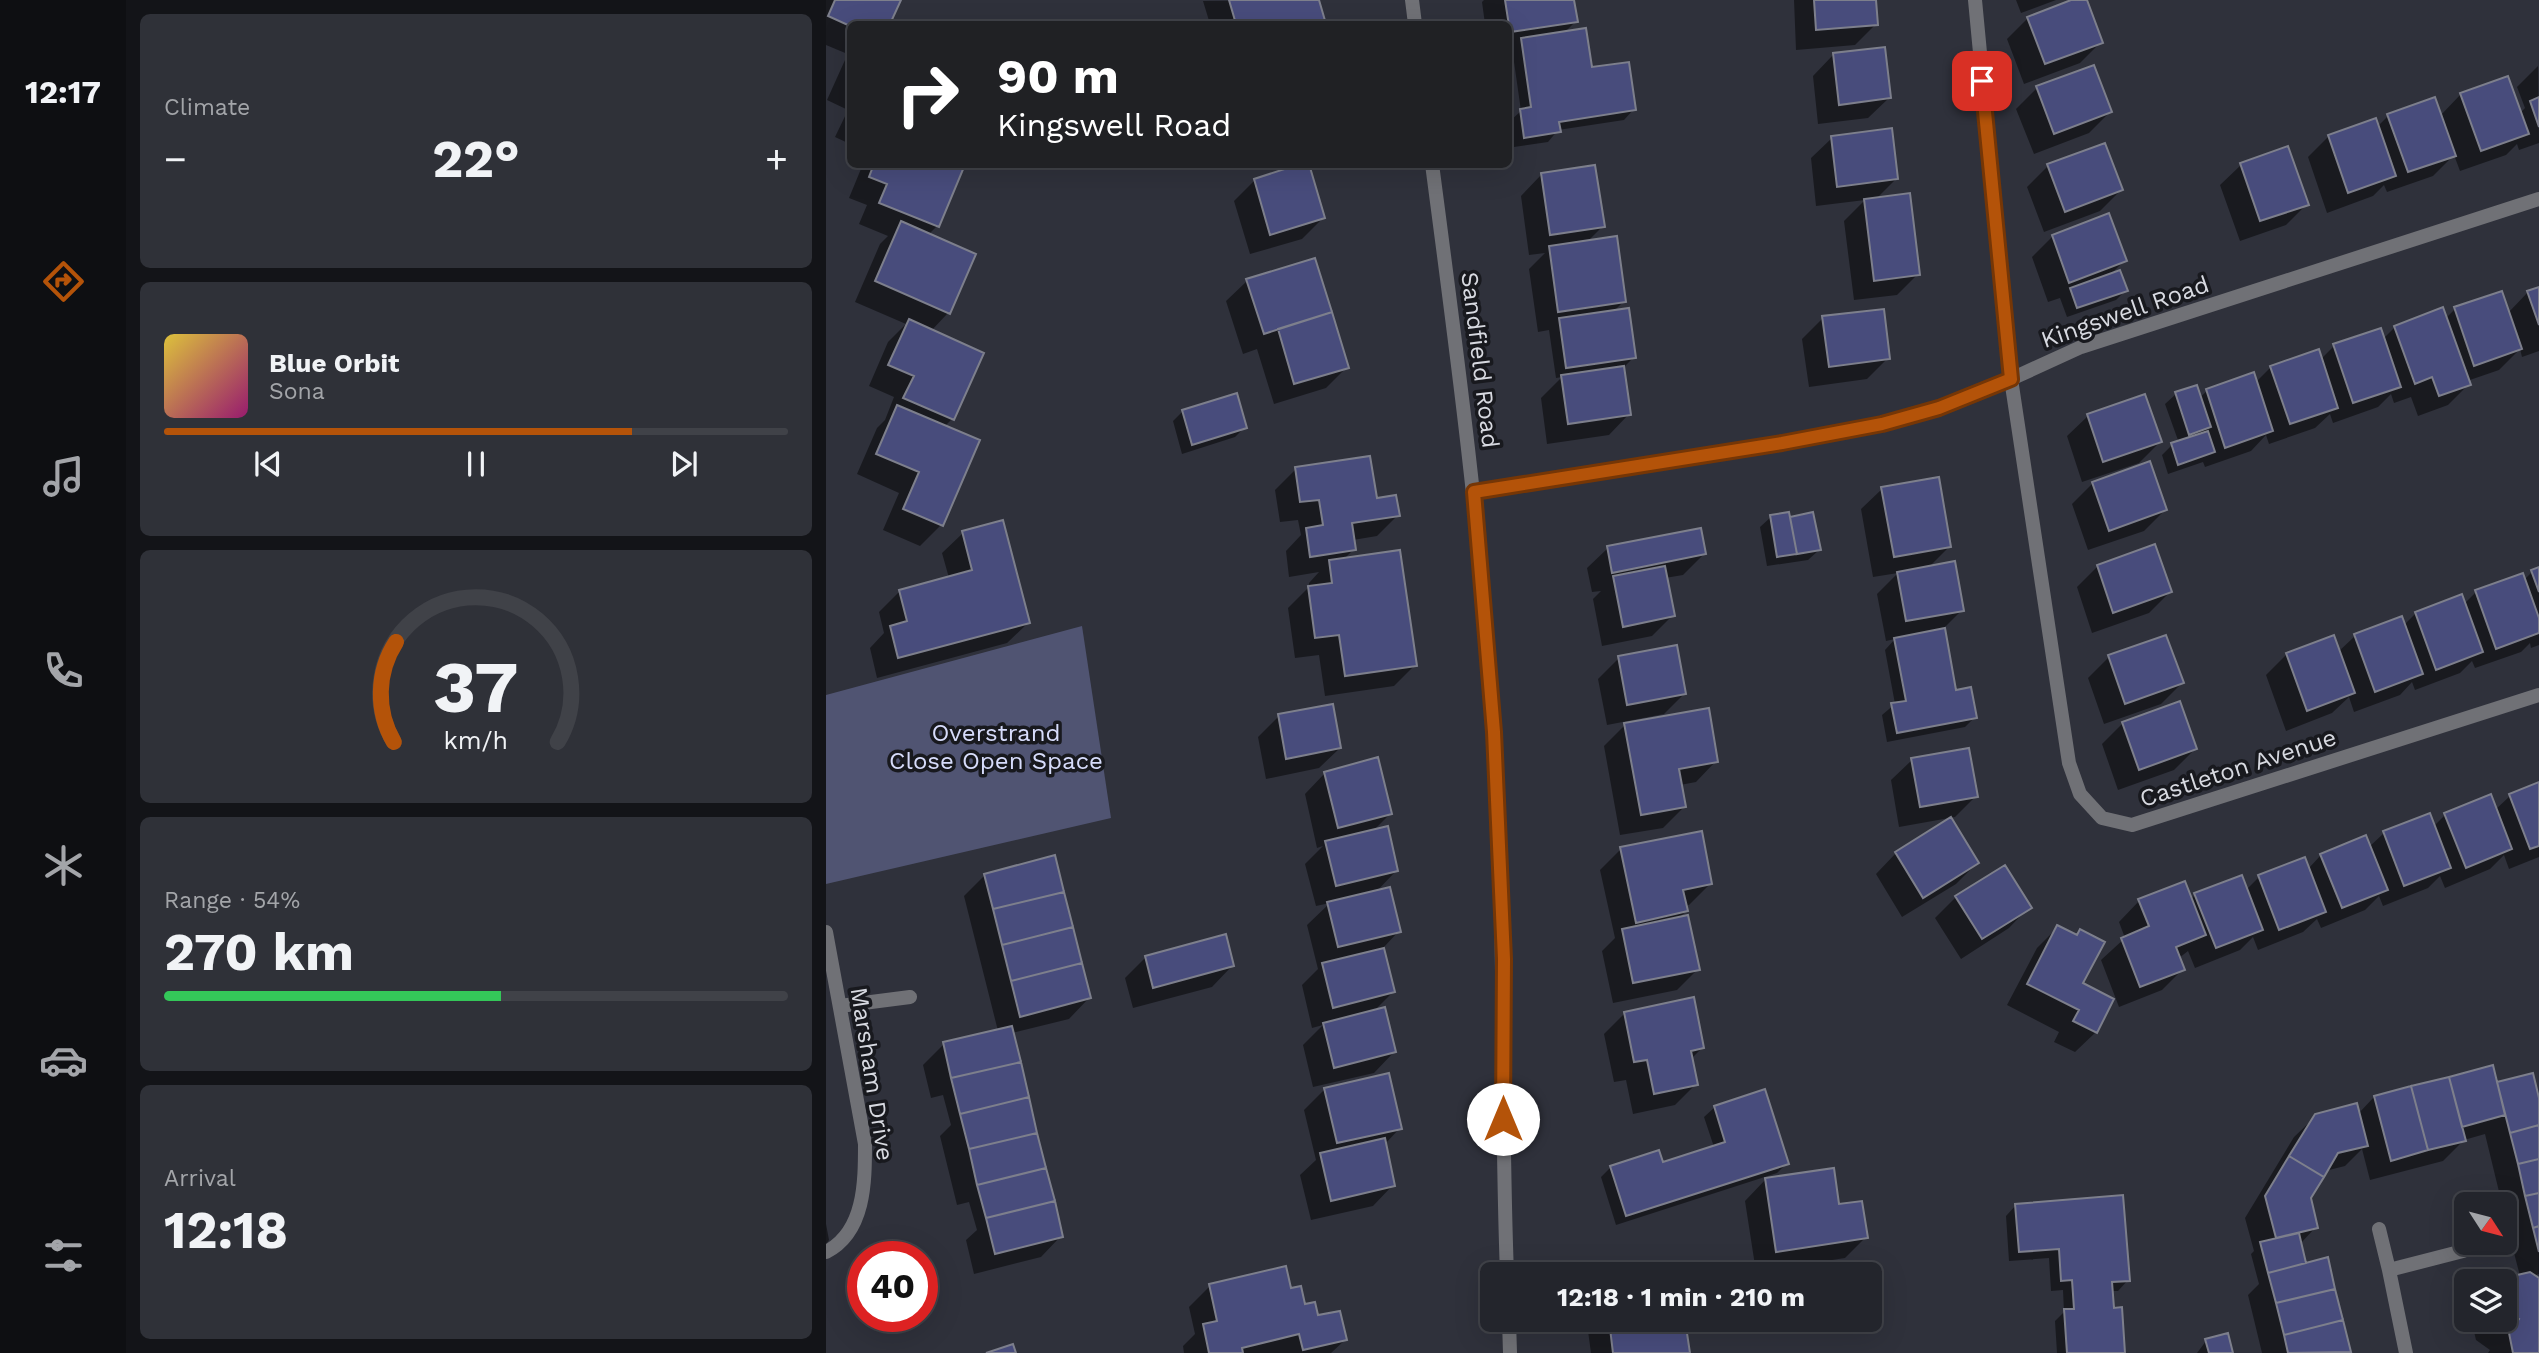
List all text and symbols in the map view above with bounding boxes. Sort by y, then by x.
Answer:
text: 90 m [997,47,1119,105]
icon: right [882,49,973,140]
pin [1952,51,2012,111]
icon: arrive [1963,62,2001,100]
text: 12:17 [25,73,101,111]
text: Climate [164,94,250,121]
text: Kingswell Road [997,106,1231,144]
text: 22° [432,129,520,190]
text: − [164,137,187,181]
text: + [765,137,788,181]
icon: directions [39,257,88,306]
street label: Sandfield Road [1455,270,1505,450]
street label: Kingswell Road [2037,270,2213,354]
text: Blue Orbit [269,348,399,378]
text: Sona [269,378,325,405]
icon: previous [249,445,287,483]
icon: pause [457,445,495,483]
icon: next [665,445,703,483]
icon: music [39,452,88,501]
text: 37 [433,645,519,731]
icon: phone [39,646,88,695]
park label: Overstrand Close Open Space [889,719,1103,775]
street label: Castleton Avenue [2136,723,2340,813]
text: km/h [444,726,508,755]
icon: climate [39,841,88,890]
text: Range · 54% [164,887,300,914]
text: 270 km [164,922,354,983]
street label: Marsham Drive [844,985,900,1163]
icon: car [39,1036,88,1085]
position arrow [1466,1082,1540,1156]
text: Arrival [164,1165,236,1192]
north arrow [2454,1192,2516,1255]
map controls [2454,1192,2517,1332]
text: 12:18 [164,1200,288,1261]
icon: filters [39,1231,88,1280]
speed limit sign: 40 [847,1241,938,1332]
button: layers [2454,1269,2517,1332]
text: 12:18 · 1 min · 210 m [1557,1282,1805,1312]

